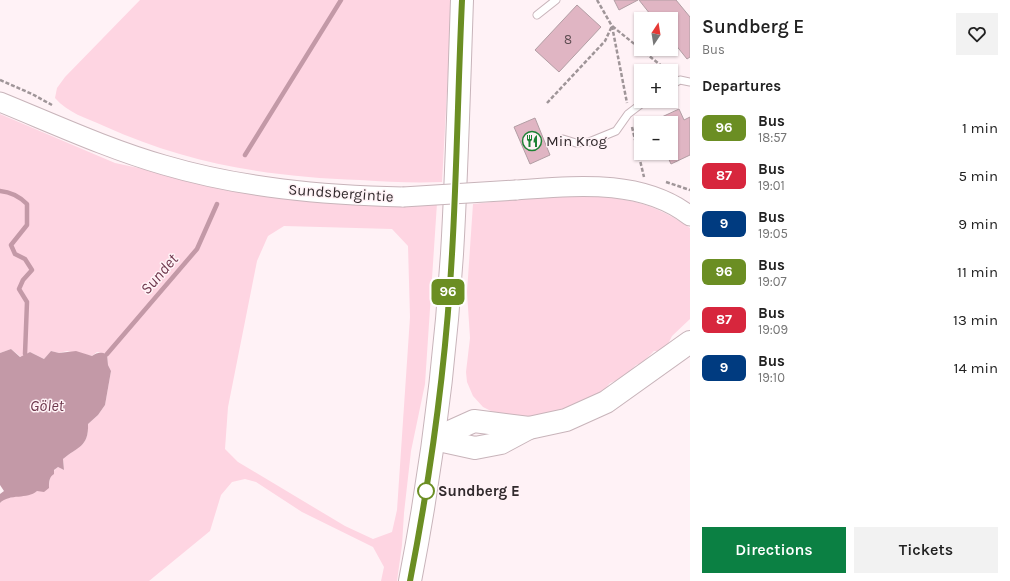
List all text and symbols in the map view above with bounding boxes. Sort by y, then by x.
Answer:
north arrow [634,12,678,56]
map controls [634,12,678,160]
button: heart [956,13,998,55]
text: Sundberg E [702,16,804,38]
house number: 8 [564,32,572,47]
text: Bus [702,42,725,57]
button: + [634,64,678,108]
text: Departures [702,77,781,95]
text: Bus [758,112,785,130]
button: − [634,116,678,160]
text: 96 [715,119,733,136]
text: 1 min [962,119,998,137]
restaurant icon: Min Krog [521,130,543,152]
text: 18:57 [758,130,787,145]
place label: Min Krog [546,132,608,150]
text: Bus [758,160,785,178]
text: 87 [716,167,732,184]
text: 5 min [958,167,998,185]
text: 19:01 [758,178,785,193]
street label: Sundsbergintie [288,180,394,206]
text: Bus [758,208,785,226]
text: 9 [720,215,728,232]
text: 9 min [958,215,998,233]
text: 19:05 [758,226,788,241]
water label: Sundet [136,249,182,298]
text: Bus [758,256,785,274]
text: 96 [715,263,733,280]
text: 11 min [957,263,998,281]
text: 19:07 [758,274,787,289]
line badge: 96 [430,279,466,305]
text: 96 [439,283,457,300]
text: Bus [758,304,785,322]
text: 87 [716,311,732,328]
text: 13 min [953,311,998,329]
text: 19:09 [758,322,788,337]
text: Bus [758,352,785,370]
text: 9 [720,359,728,376]
text: 14 min [954,359,998,377]
text: 19:10 [758,370,785,385]
water label: Gölet [30,396,65,415]
marker: Sundberg E [417,482,435,500]
place label: Sundberg E [438,482,520,500]
button: Directions [702,527,846,573]
button: Tickets [854,527,998,573]

